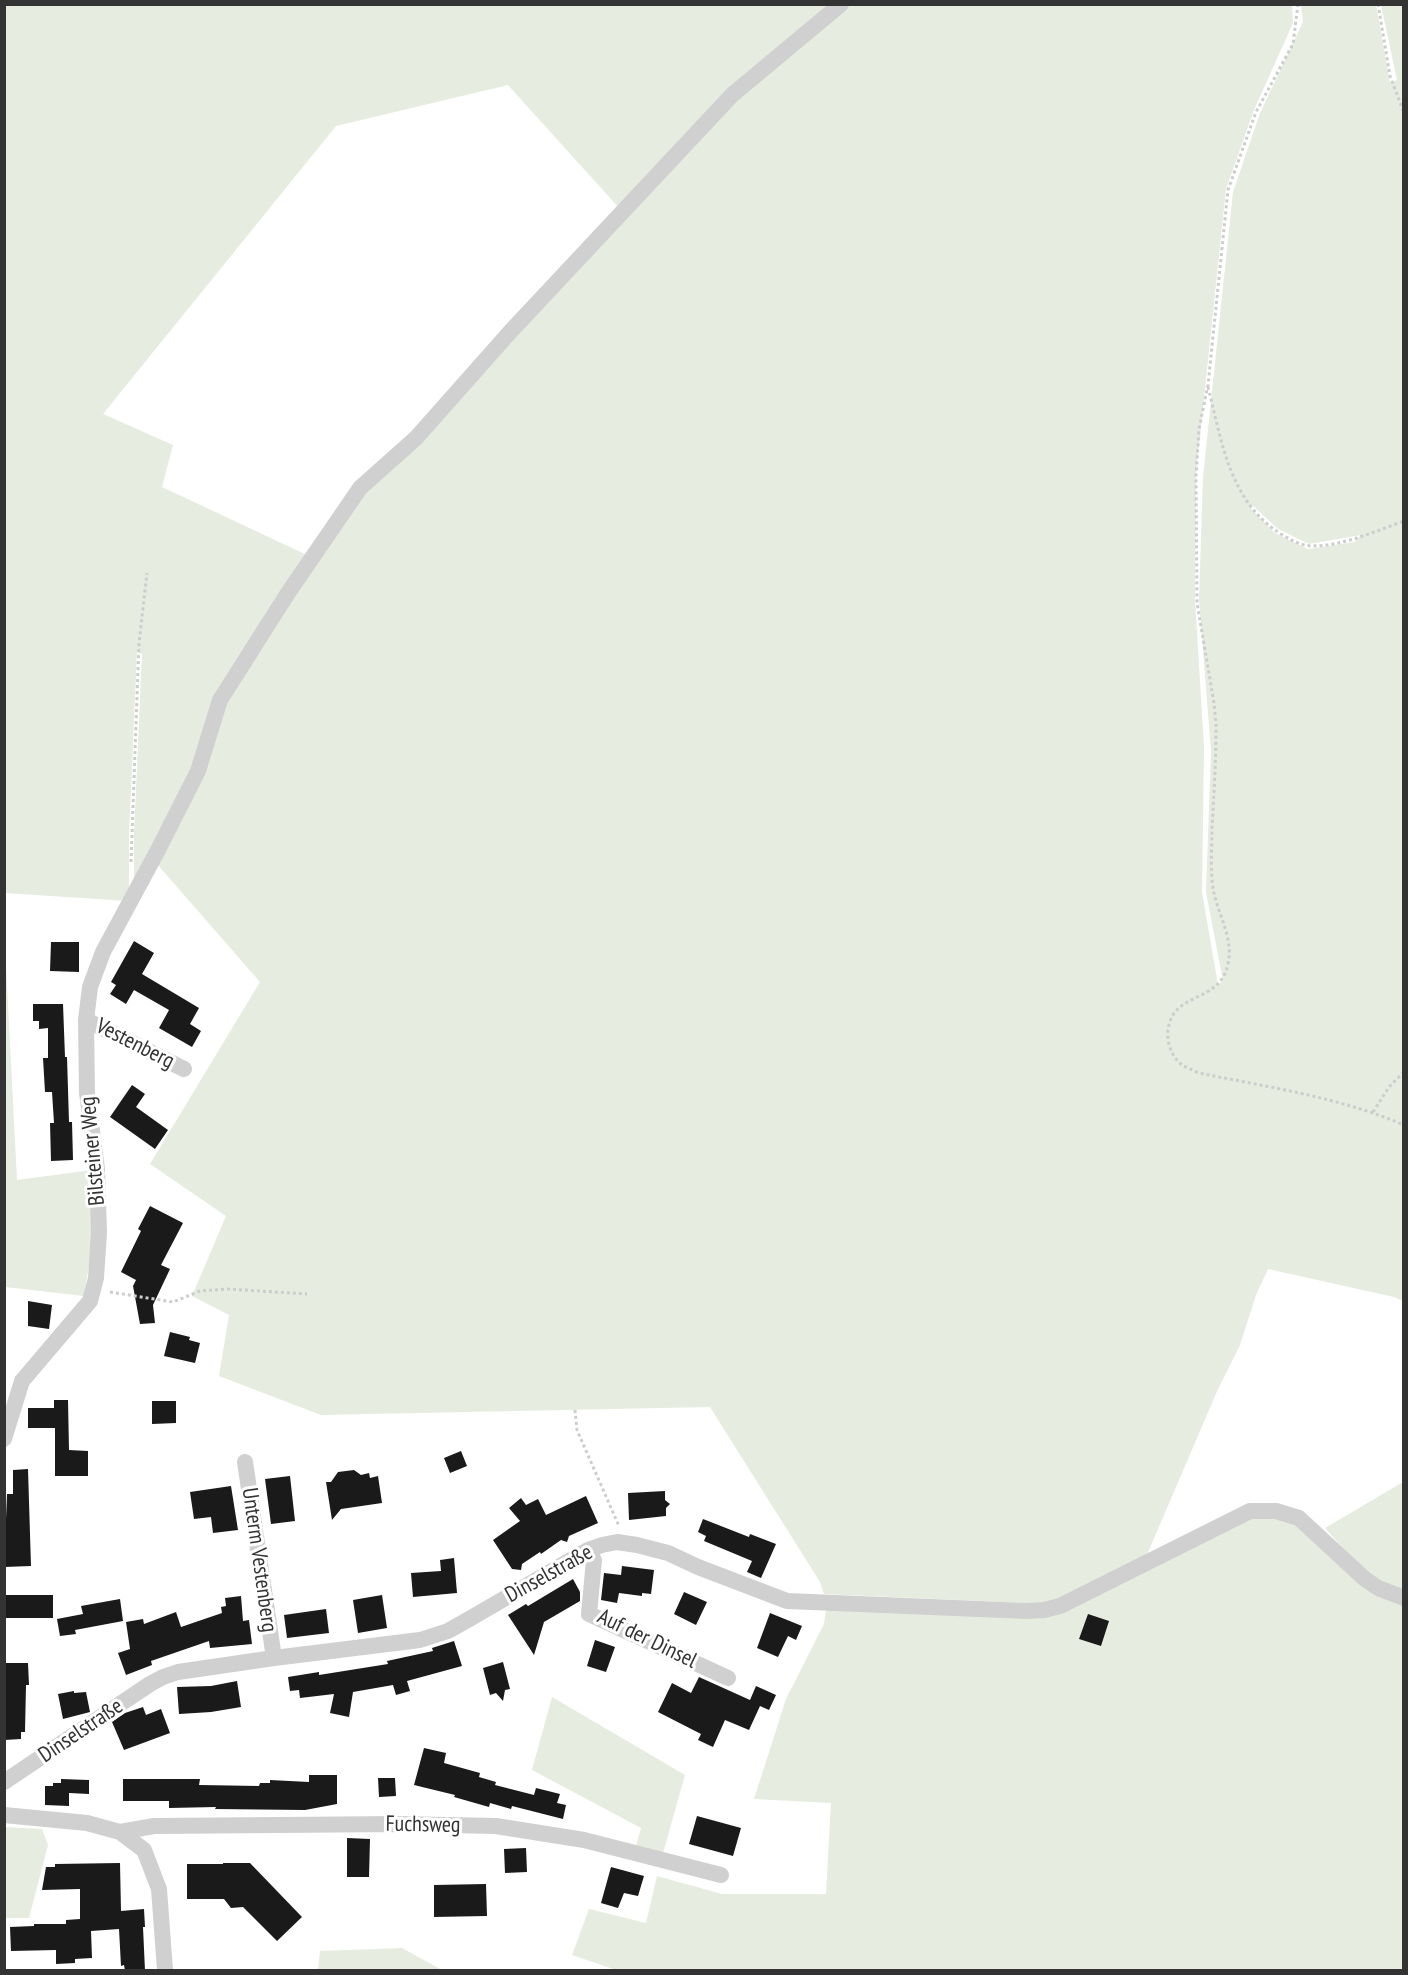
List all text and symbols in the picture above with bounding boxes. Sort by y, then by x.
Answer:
street label: Vestenberg [91,1013,179,1075]
street label: Bilsteiner Weg [75,1095,111,1207]
street label: Unterm Vestenberg [236,1486,282,1634]
street label: Dinselstraße [501,1539,597,1609]
street label: Auf der Dinsel [593,1604,701,1674]
street label: Dinselstraße [34,1693,128,1769]
street label: Fuchsweg [385,1811,461,1839]

